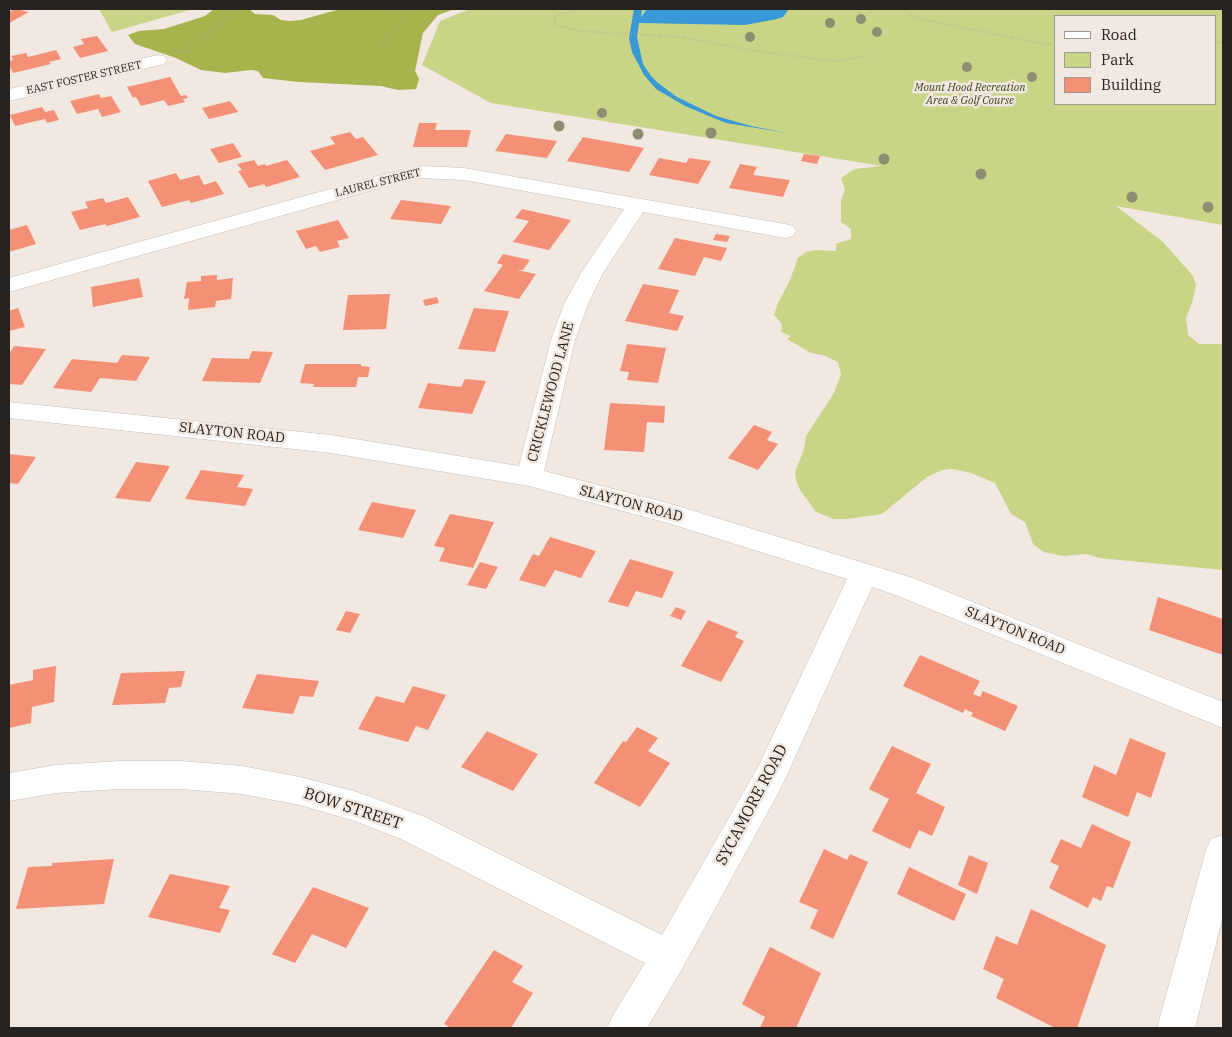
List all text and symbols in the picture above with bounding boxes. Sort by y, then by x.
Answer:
legend [1054,15,1217,105]
text: Road [1101,25,1137,44]
text: Park [1101,50,1134,69]
street label: EAST FOSTER STREET [25,58,143,98]
text: Building [1101,75,1161,94]
park label: Mount Hood Recreation Area & Golf Course [915,81,1025,107]
street label: LAUREL STREET [334,166,422,200]
street label: CRICKLEWOOD LANE [524,320,578,464]
street label: SLAYTON ROAD [178,419,286,447]
street label: SLAYTON ROAD [578,482,684,526]
street label: SLAYTON ROAD [963,603,1067,659]
street label: SYCAMORE ROAD [712,741,792,869]
street label: BOW STREET [301,784,405,834]

